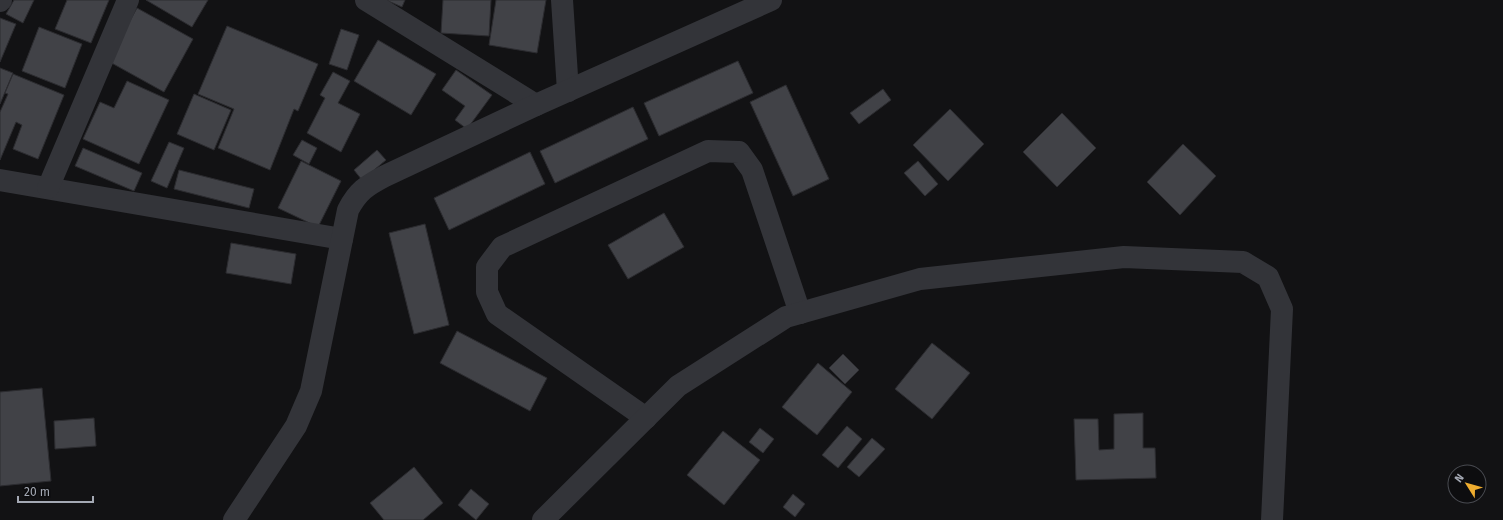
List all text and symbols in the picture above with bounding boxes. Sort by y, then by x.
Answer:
north arrow [1447,464,1487,504]
text: N [1452,471,1467,485]
scale bar [18,478,93,504]
text: 20 m [24,485,50,499]

